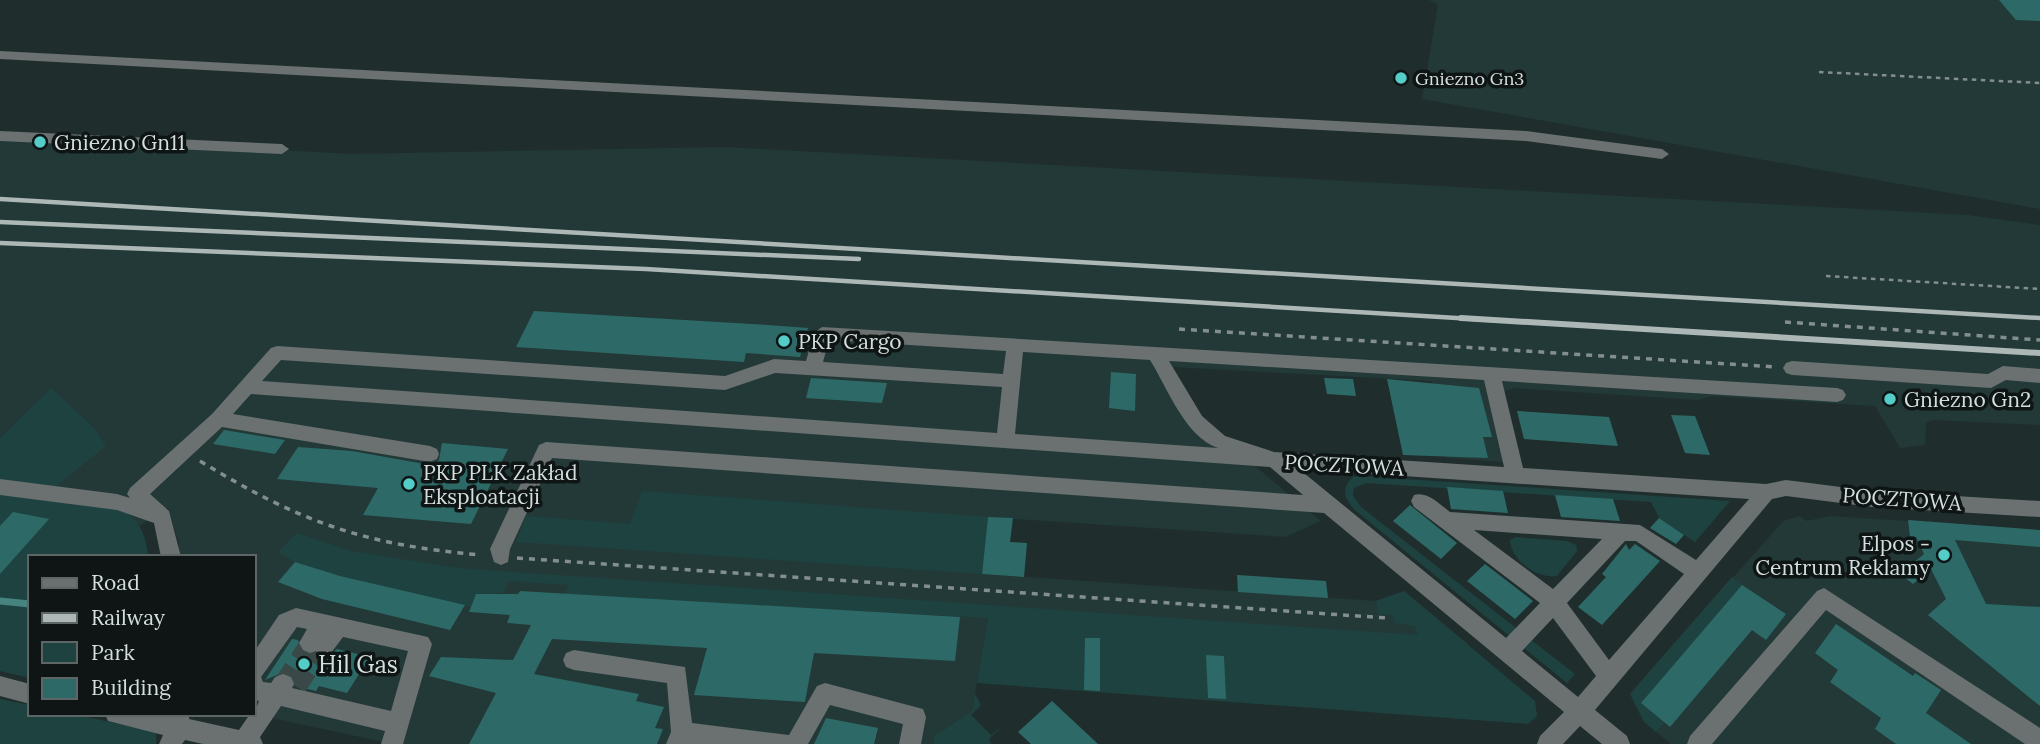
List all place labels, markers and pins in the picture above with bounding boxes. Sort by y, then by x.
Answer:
place label: Gniezno Gn3 [1415,67,1524,90]
marker: Gniezno Gn3 [1393,70,1409,86]
place label: Gniezno Gn11 [54,129,185,156]
marker: Gniezno Gn11 [32,134,48,150]
place label: PKP Cargo [798,328,902,355]
marker: PKP Cargo [776,333,792,349]
place label: Gniezno Gn2 [1904,386,2031,413]
marker: Gniezno Gn2 [1882,391,1898,407]
place label: PKP PLK Zakład Eksploatacji [423,459,578,510]
marker: PKP PLK Zakład Eksploatacji [401,476,417,492]
place label: Elpos - Centrum Reklamy [1755,530,1930,581]
marker: Elpos - Centrum Reklamy [1936,547,1952,563]
place label: Hil Gas [318,649,398,680]
marker: Hil Gas [296,656,312,672]

